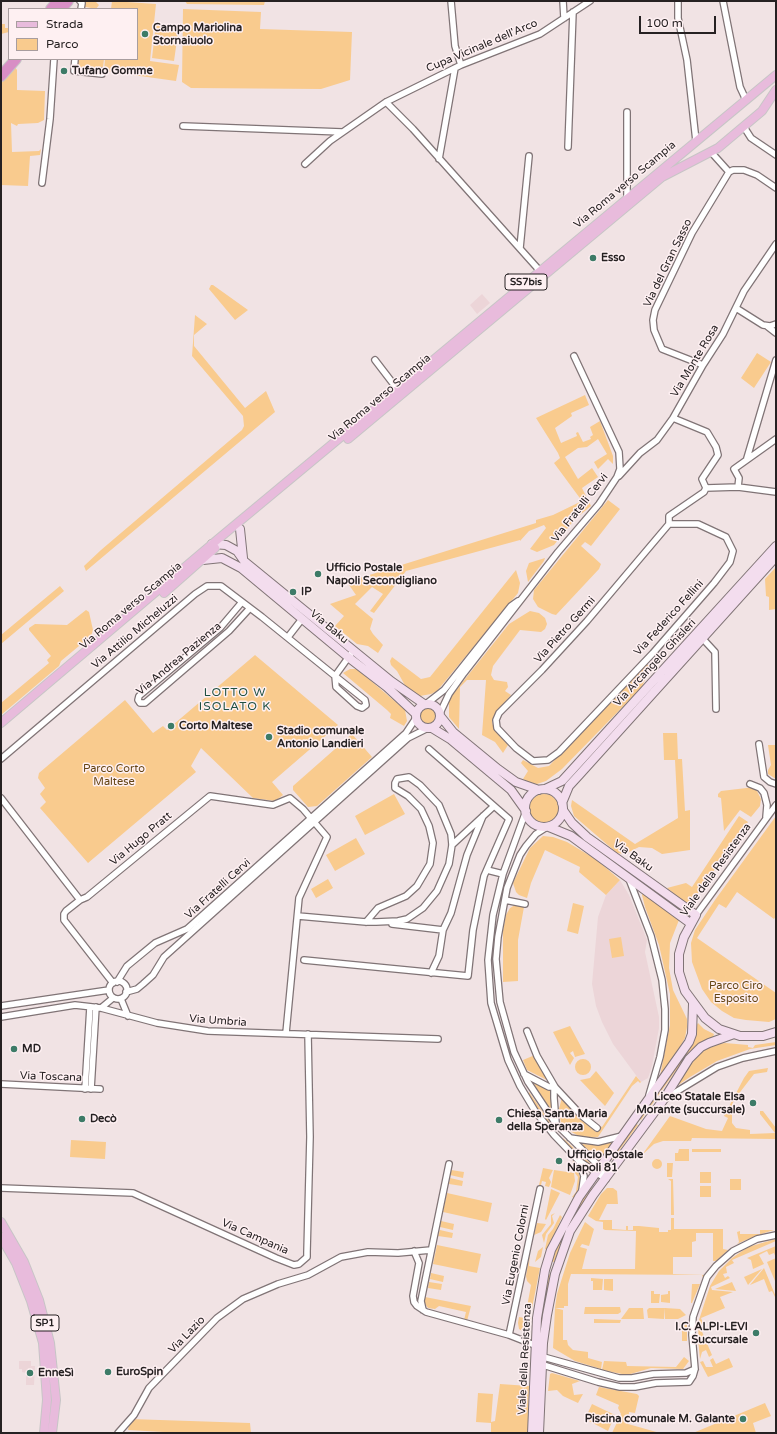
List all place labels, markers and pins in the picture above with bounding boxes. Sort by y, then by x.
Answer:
place label: Campo Mariolina Stornaiuolo [153,21,242,47]
marker: Campo Mariolina Stornaiuolo [140,29,150,39]
place label: Tufano Gomme [72,64,153,78]
marker: Tufano Gomme [59,66,69,76]
place label: Esso [601,251,625,265]
marker: Esso [588,253,598,263]
place label: Ufficio Postale Napoli Secondigliano [326,561,437,587]
marker: Ufficio Postale Napoli Secondigliano [313,569,323,579]
place label: IP [301,585,312,599]
marker: IP [288,587,298,597]
place label: Corto Maltese [179,719,252,733]
marker: Corto Maltese [166,721,176,731]
place label: Stadio comunale Antonio Landieri [277,724,364,750]
marker: Stadio comunale Antonio Landieri [264,732,274,742]
place label: MD [22,1042,41,1056]
marker: MD [9,1044,19,1054]
place label: Liceo Statale Elsa Morante (succursale) [636,1090,745,1116]
marker: Liceo Statale Elsa Morante (succursale) [748,1098,758,1108]
place label: Chiesa Santa Maria della Speranza [507,1107,607,1133]
place label: Decò [90,1112,117,1126]
marker: Decò [77,1114,87,1124]
marker: Chiesa Santa Maria della Speranza [494,1115,504,1125]
place label: Ufficio Postale Napoli 81 [567,1148,643,1174]
marker: Ufficio Postale Napoli 81 [554,1156,564,1166]
place label: I.C. ALPI-LEVI Succursale [675,1320,748,1346]
marker: I.C. ALPI-LEVI Succursale [751,1328,761,1338]
place label: EuroSpin [116,1365,163,1379]
place label: EnneSì [38,1366,74,1380]
marker: EuroSpin [103,1367,113,1377]
marker: EnneSì [25,1368,35,1378]
place label: Piscina comunale M. Galante [585,1412,735,1426]
marker: Piscina comunale M. Galante [738,1414,748,1424]

